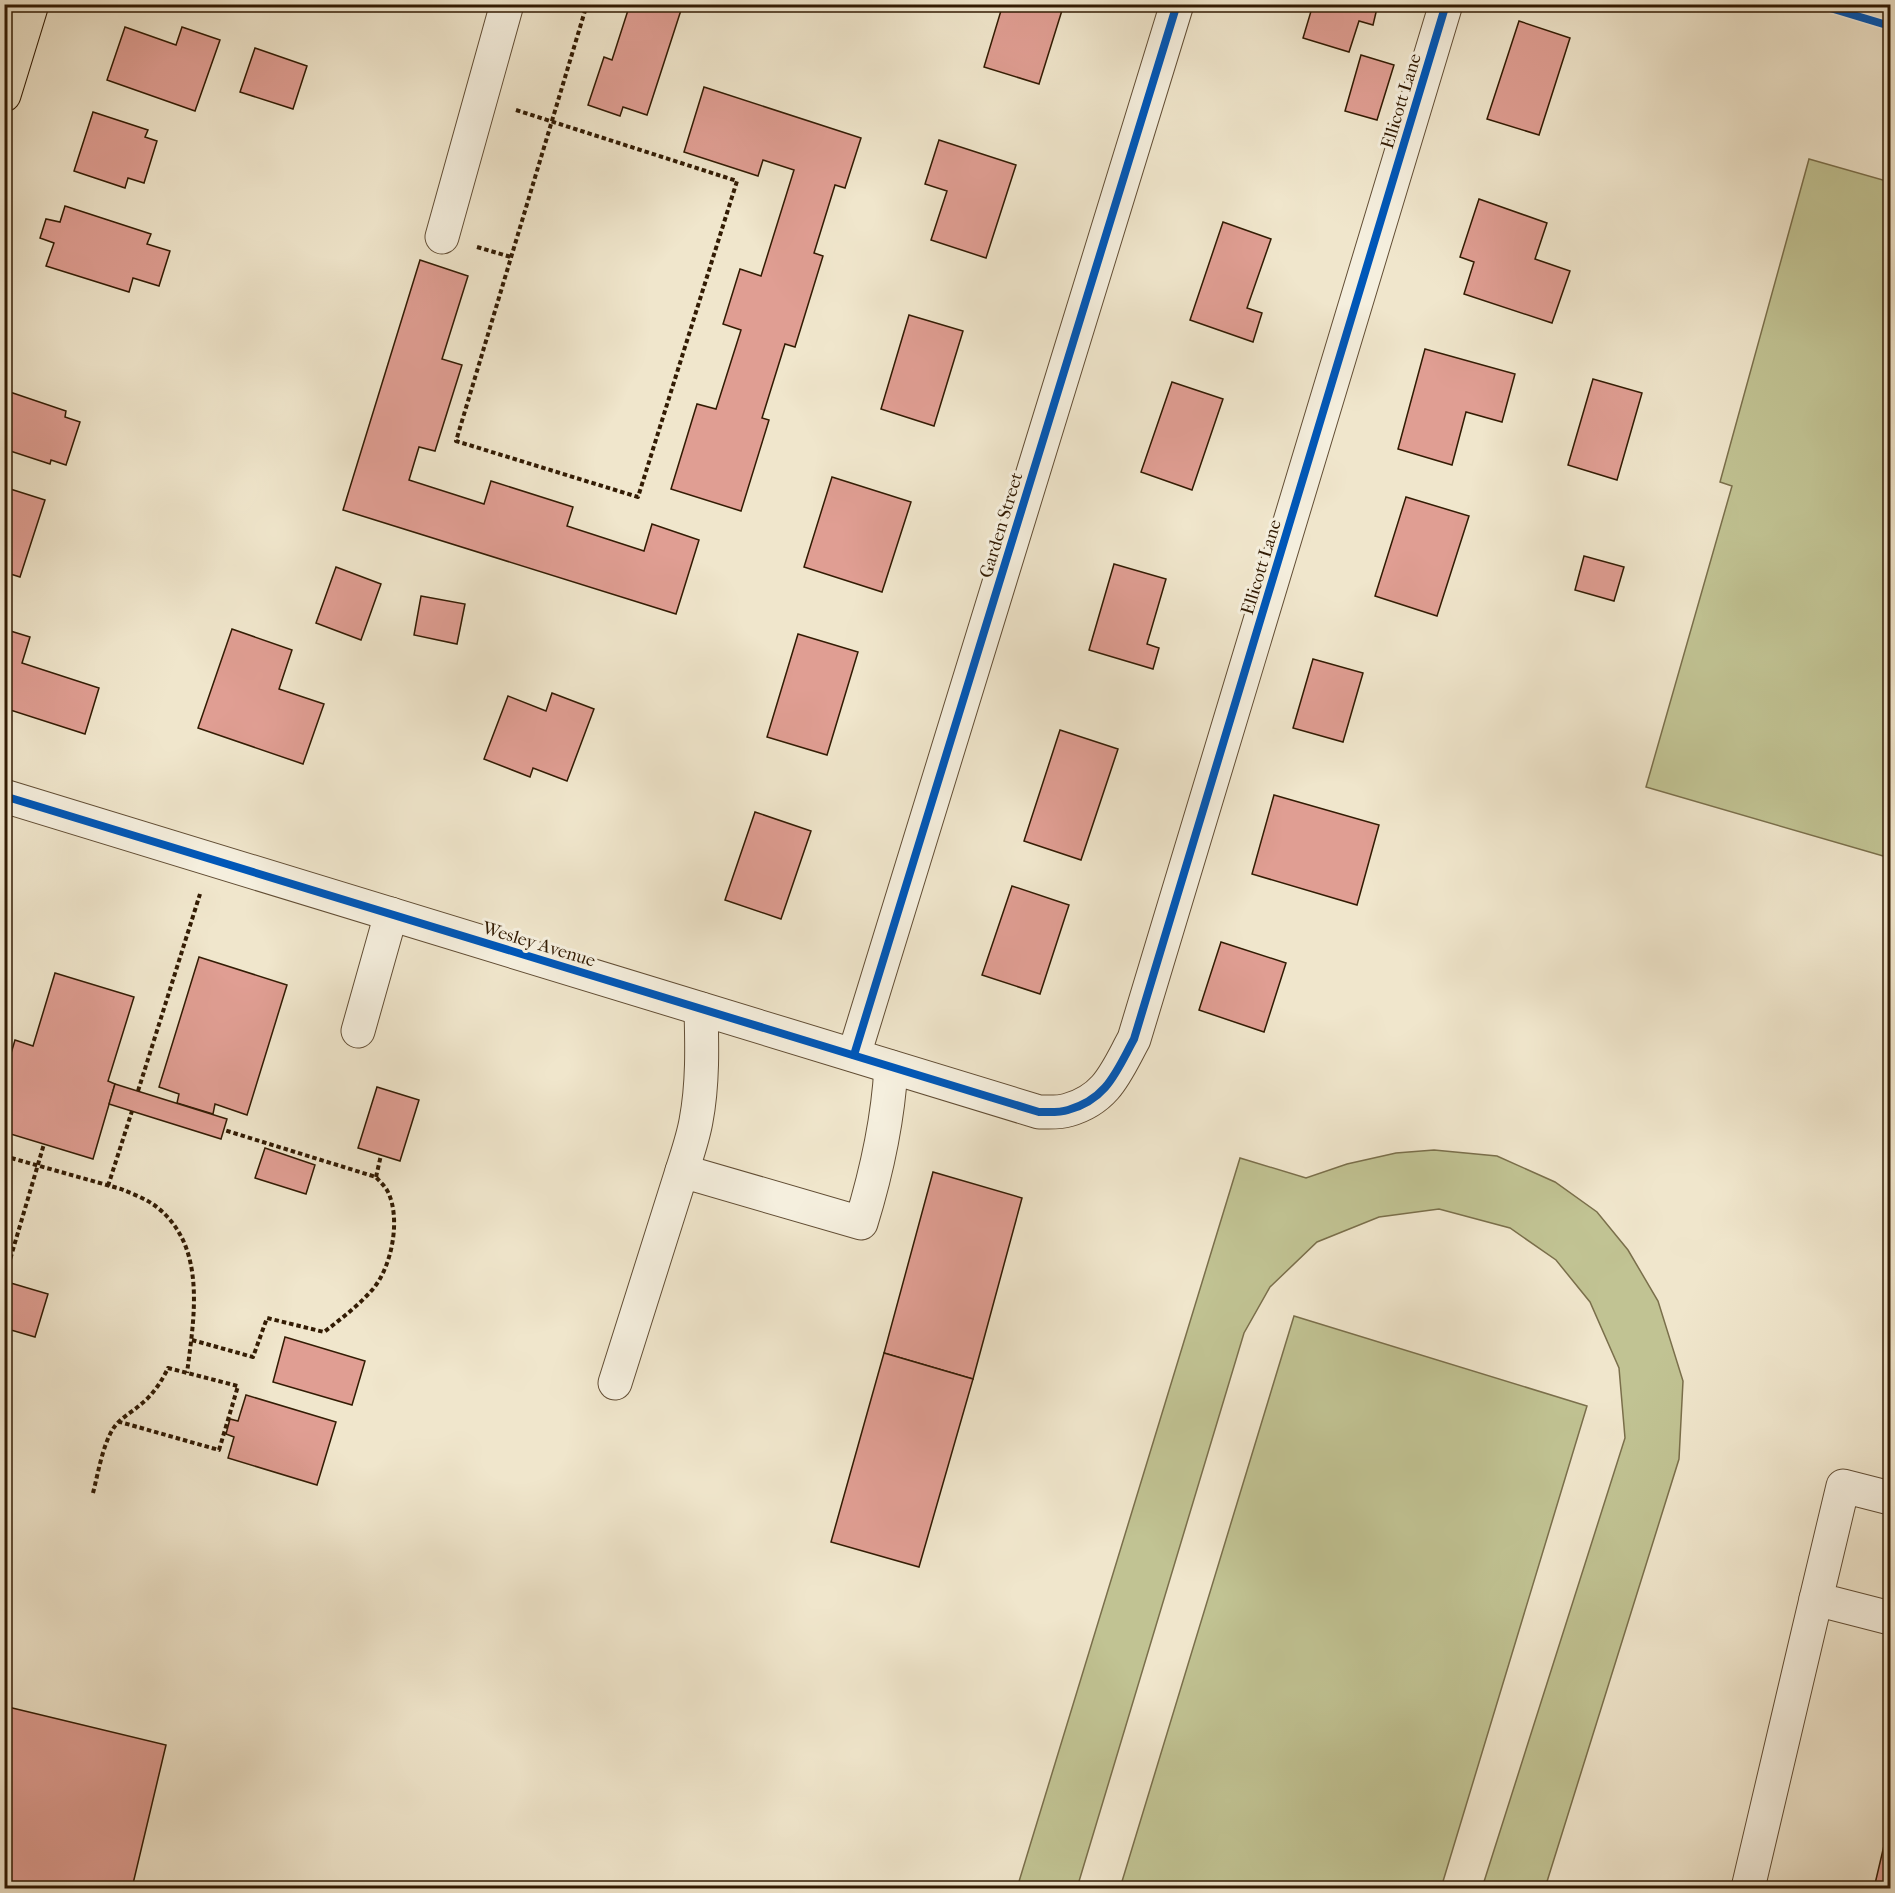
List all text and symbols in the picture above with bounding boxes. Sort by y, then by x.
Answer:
street label: Ellicott Lane [1377,51,1426,151]
street label: Garden Street [975,469,1028,580]
street label: Ellicott Lane [1237,517,1286,617]
street label: Wesley Avenue [479,917,598,972]

